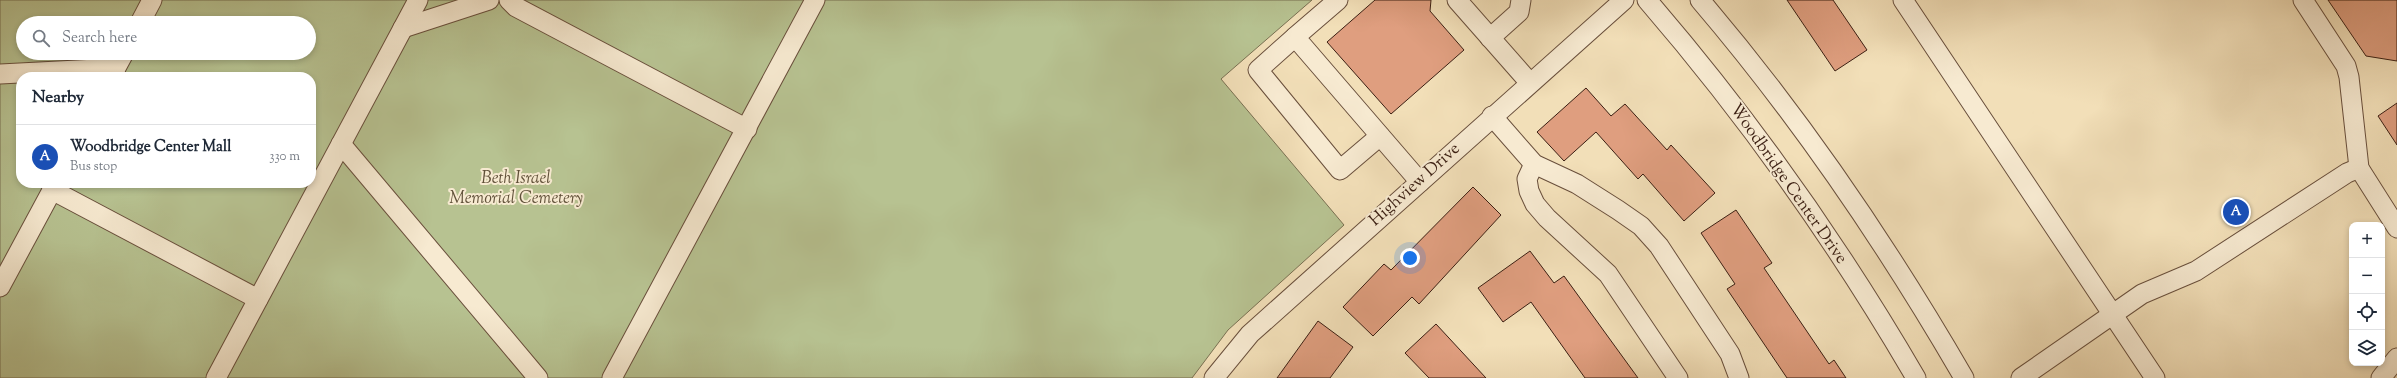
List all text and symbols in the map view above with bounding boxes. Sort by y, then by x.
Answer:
search box [16,16,316,60]
icon: search [30,27,52,49]
text: Search here [62,28,137,49]
text: Nearby [32,86,84,110]
street label: Woodbridge Center Drive [1723,99,1853,269]
text: Woodbridge Center Mall [70,137,231,158]
street label: Highview Drive [1364,138,1466,232]
text: A [40,148,50,166]
text: 330 m [269,148,300,166]
text: Bus stop [70,158,117,176]
park label: Beth Israel Memorial Cemetery [449,167,583,211]
pin: A [2223,197,2249,227]
map controls [2349,222,2385,366]
button: + [2349,222,2385,258]
your location [1400,248,1420,268]
button: − [2349,258,2385,294]
button: locate [2349,294,2385,330]
button: layers [2349,330,2385,366]

